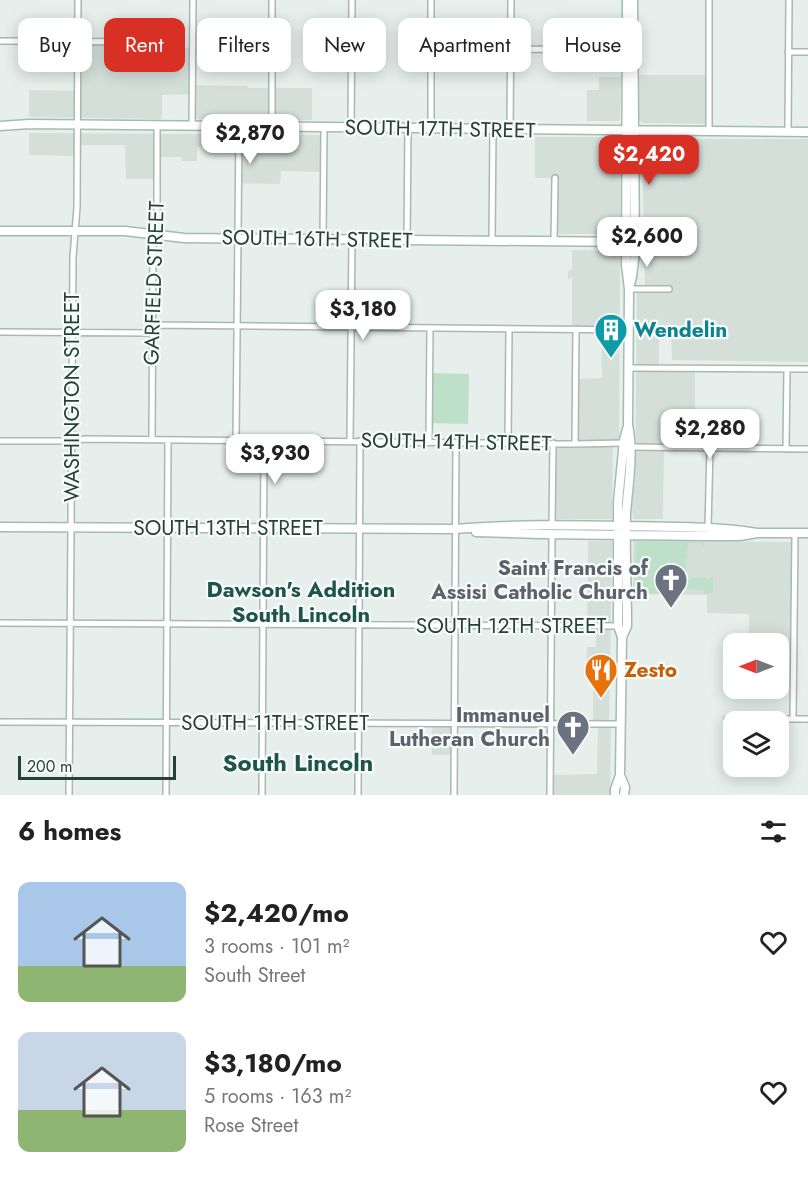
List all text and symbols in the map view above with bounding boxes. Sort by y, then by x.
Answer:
chip: Buy [18,18,92,72]
chip: Rent [104,18,185,72]
chip: Filters [197,18,291,72]
chip: New [303,18,386,72]
chip: Apartment [398,18,531,72]
chip: House [543,18,642,72]
street label: SOUTH 17TH STREET [344,112,536,146]
pin: $2,870 [201,114,299,165]
text: $2,870 [215,119,285,148]
pin: $2,420 [600,135,698,186]
text: $2,420 [613,140,685,169]
street label: GARFIELD STREET [136,200,172,366]
pin: $2,600 [598,217,696,268]
street label: SOUTH 16TH STREET [221,222,413,256]
text: $2,600 [611,222,683,251]
pin: $3,180 [314,290,412,341]
street label: WASHINGTON STREET [57,292,87,502]
text: $3,180 [330,295,397,324]
building icon: Wendelin [593,312,629,359]
place label: Wendelin [634,315,727,345]
pin: $2,280 [661,409,759,460]
text: $2,280 [675,414,745,443]
street label: SOUTH 14TH STREET [360,425,552,459]
pin: $3,930 [226,434,324,485]
text: $3,930 [240,439,310,468]
street label: SOUTH 13TH STREET [133,513,323,543]
place label: Saint Francis of Assisi Catholic Church [430,553,649,607]
church icon: Saint Francis of Assisi Catholic Church [653,562,689,609]
district label: Dawson's Addition South Lincoln [207,573,395,630]
street label: SOUTH 12TH STREET [416,611,607,641]
north arrow [723,633,789,699]
map controls [723,633,789,777]
restaurant icon: Zesto [583,652,619,699]
place label: Zesto [624,655,677,685]
place label: Immanuel Lutheran Church [389,700,550,754]
street label: SOUTH 11TH STREET [181,708,369,738]
church icon: Immanuel Lutheran Church [555,709,591,756]
button: layers [723,711,789,777]
district label: South Lincoln [223,745,373,780]
scale bar [18,753,176,780]
text: 200 m [27,755,73,778]
text: 6 homes [18,812,121,850]
icon: filters [757,815,790,848]
text: $2,420/mo [204,894,349,932]
icon: home [66,906,138,978]
icon: heart [757,926,790,959]
text: 3 rooms · 101 m² [204,932,350,961]
text: South Street [204,961,305,990]
text: $3,180/mo [204,1044,342,1082]
icon: home [66,1056,138,1128]
icon: heart [757,1076,790,1109]
text: 5 rooms · 163 m² [204,1082,351,1111]
text: Rose Street [204,1111,298,1140]

